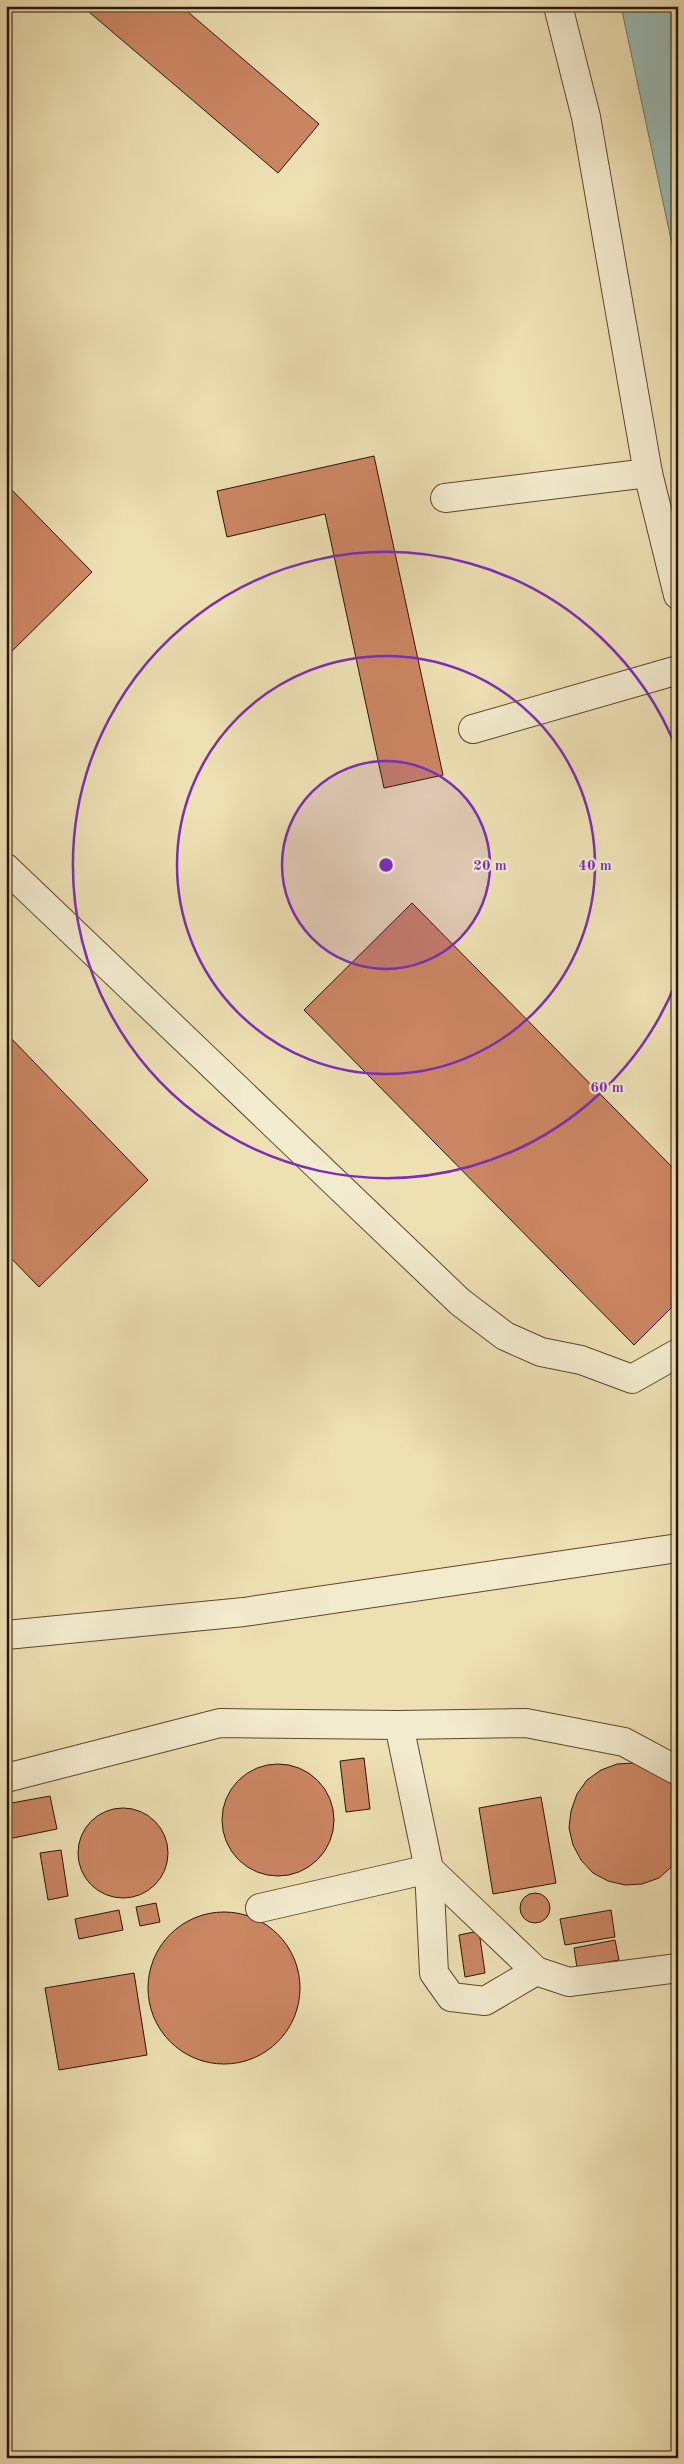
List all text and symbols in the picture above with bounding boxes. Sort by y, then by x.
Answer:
centre of rings [377,856,395,874]
text: 20 m [473,859,507,874]
text: 40 m [578,859,612,874]
text: 60 m [590,1081,624,1096]

